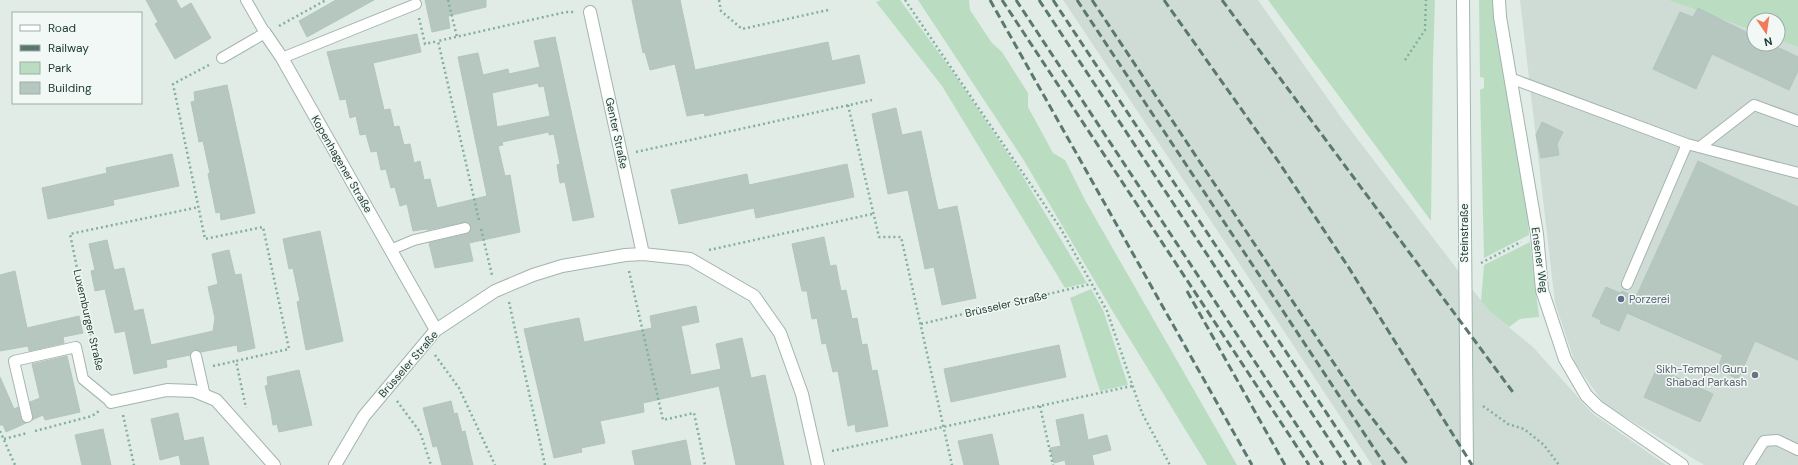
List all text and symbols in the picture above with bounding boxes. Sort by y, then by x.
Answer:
legend [12,12,142,104]
north arrow [1746,12,1786,52]
text: Road [48,20,76,36]
text: N [1763,34,1774,49]
text: Railway [48,40,89,56]
text: Park [48,60,72,76]
text: Building [48,80,92,96]
street label: Genter Straße [603,96,631,170]
street label: Kopenhagener Straße [308,113,376,215]
street label: Steinstraße [1457,204,1471,262]
street label: Ensener Weg [1528,226,1552,294]
street label: Luxemburger Straße [71,268,107,372]
street label: Brüsseler Straße [963,288,1049,320]
place label: Porzerei [1629,292,1670,306]
marker: Porzerei [1616,294,1626,304]
street label: Brüsseler Straße [375,328,441,400]
place label: Sikh-Tempel Guru Shabad Parkash [1656,362,1747,389]
marker: Sikh-Tempel Guru Shabad Parkash [1750,370,1760,380]

